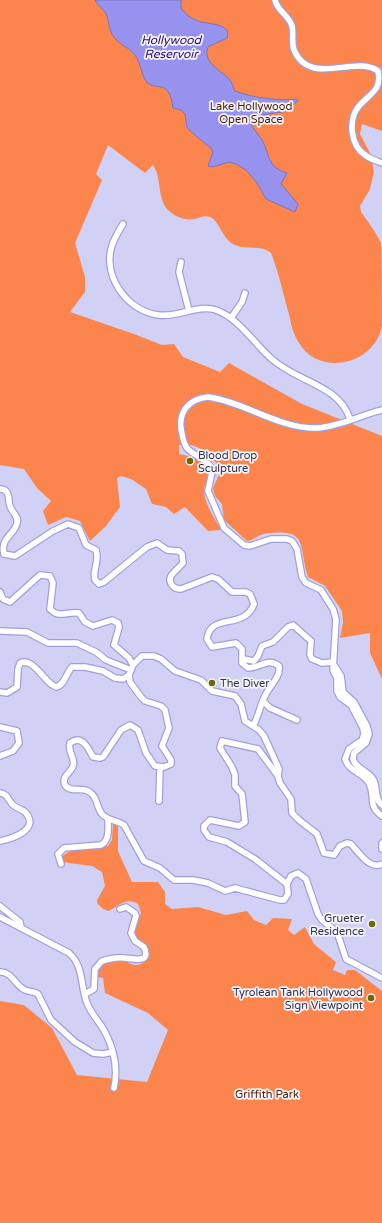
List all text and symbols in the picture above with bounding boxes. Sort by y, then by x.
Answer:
water label: Hollywood Reservoir [141,33,203,61]
park label: Lake Hollywood Open Space [210,100,292,126]
place label: Blood Drop Sculpture [198,449,257,475]
marker: Blood Drop Sculpture [185,456,195,466]
place label: The Diver [220,677,270,690]
marker: The Diver [207,678,217,688]
place label: Grueter Residence [310,912,365,938]
marker: Grueter Residence [367,919,377,929]
place label: Tyrolean Tank Hollywood Sign Viewpoint [233,986,363,1012]
marker: Tyrolean Tank Hollywood Sign Viewpoint [366,993,376,1003]
park label: Griffith Park [235,1088,299,1101]

